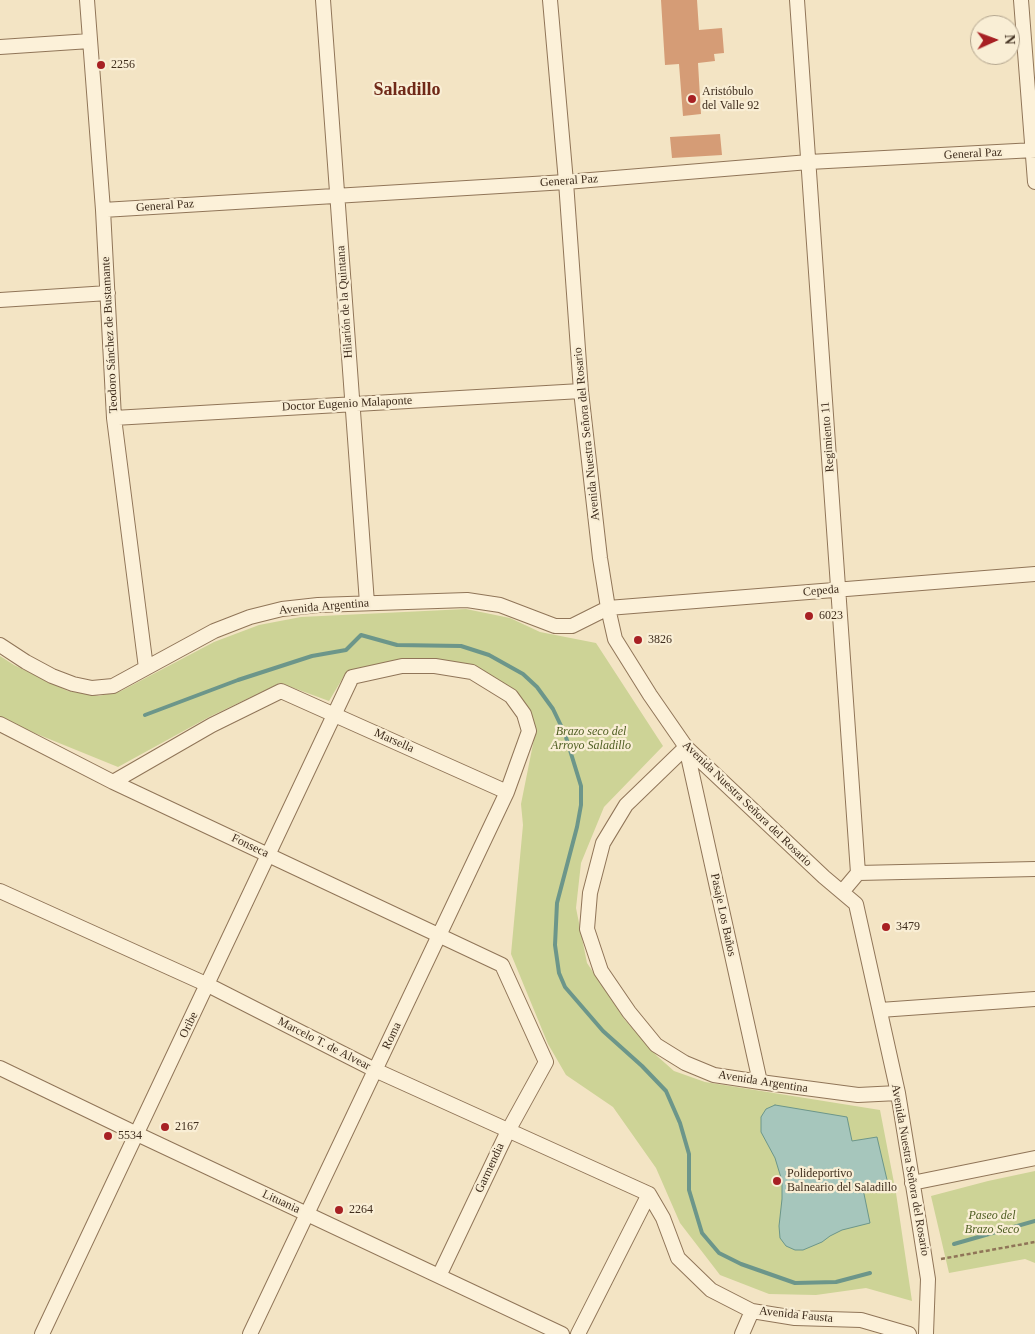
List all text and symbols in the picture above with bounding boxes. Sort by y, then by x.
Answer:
north arrow [970,15,1020,65]
text: N [1002,34,1017,45]
place label: 2256 [111,58,135,72]
marker: 2256 [95,59,107,71]
district label: Saladillo [373,79,441,101]
place label: Aristóbulo del Valle 92 [702,85,759,113]
marker: Aristóbulo del Valle 92 [686,93,698,105]
street label: General Paz [944,145,1002,163]
street label: General Paz [539,172,599,190]
street label: General Paz [135,197,195,215]
street label: Hilarión de la Quintana [334,245,356,359]
street label: Teodoro Sánchez de Bustamante [99,256,121,414]
street label: Avenida Nuestra Señora del Rosario [571,347,603,521]
street label: Doctor Eugenio Malaponte [281,393,413,415]
street label: Regimiento 11 [818,401,838,473]
street label: Cepeda [802,582,840,600]
street label: Avenida Argentina [278,596,370,618]
place label: 6023 [819,609,843,623]
marker: 6023 [803,610,815,622]
place label: 3826 [648,633,672,647]
marker: 3826 [632,634,644,646]
park label: Brazo seco del Arroyo Saladillo [551,725,631,753]
street label: Marsella [372,726,416,756]
street label: Avenida Nuestra Señora del Rosario [679,738,815,870]
street label: Fonseca [229,831,271,861]
street label: Pasaje Los Baños [707,872,739,958]
place label: 3479 [896,920,920,934]
marker: 3479 [880,921,892,933]
street label: Oribe [177,1010,201,1040]
street label: Marcelo T. de Alvear [275,1014,373,1074]
street label: Roma [379,1020,405,1052]
street label: Avenida Argentina [717,1068,809,1096]
street label: Avenida Nuestra Señora del Rosario [888,1083,932,1257]
place label: 2167 [175,1120,199,1134]
marker: 2167 [159,1121,171,1133]
place label: 5534 [118,1129,142,1143]
marker: 5534 [102,1130,114,1142]
street label: Garmendia [472,1141,508,1195]
place label: Polideportivo Balneario del Saladillo [787,1167,897,1195]
marker: Polideportivo Balneario del Saladillo [771,1175,783,1187]
street label: Lituania [260,1187,302,1217]
place label: 2264 [349,1203,373,1217]
marker: 2264 [333,1204,345,1216]
park label: Paseo del Brazo Seco [965,1209,1019,1237]
street label: Avenida Fausta [758,1304,834,1326]

